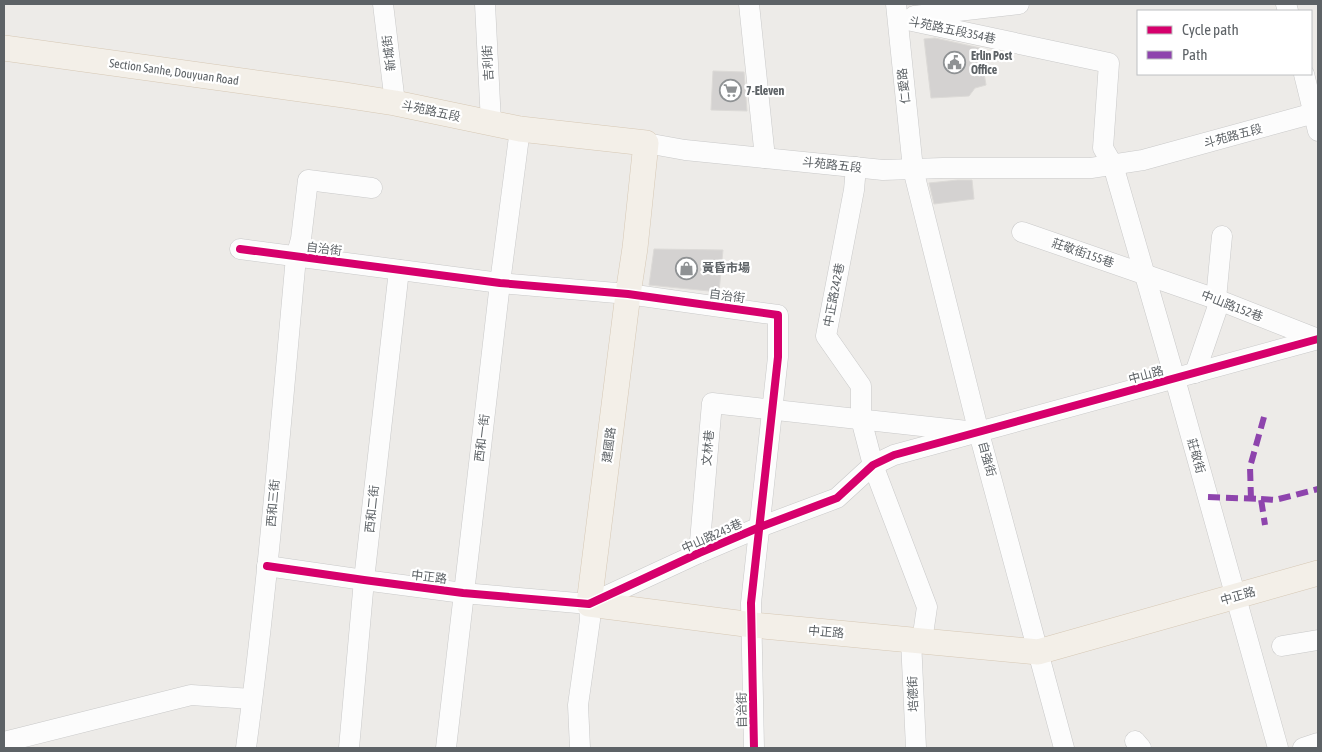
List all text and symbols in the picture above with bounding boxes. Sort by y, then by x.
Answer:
legend [1137,10,1312,75]
street label: 斗苑路五段354巷 [907,14,997,46]
text: Cycle path [1182,21,1239,38]
street label: 新城街 [380,34,398,72]
street label: 吉利街 [480,45,496,81]
text: Path [1182,46,1208,63]
place label: Erlin Post Office [971,49,1013,77]
public building icon: Erlin Post Office [943,51,967,75]
street label: Section Sanhe, Douyuan Road [108,56,240,88]
street label: 仁愛路 [895,67,913,105]
supermarket icon: 7-Eleven [718,79,742,103]
place label: 7-Eleven [746,84,784,98]
street label: 斗苑路五段 [400,98,462,124]
street label: 斗苑路五段 [1202,121,1264,151]
street label: 斗苑路五段 [801,155,863,175]
street label: 莊敬街155巷 [1050,236,1116,270]
street label: 自治街 [305,240,343,258]
shop icon: 黃昏市場 [674,256,698,280]
place label: 黃昏市場 [702,261,750,275]
street label: 中正路242巷 [821,262,847,328]
street label: 自治街 [708,287,746,305]
street label: 中山路152巷 [1199,288,1265,324]
street label: 中山路 [1127,364,1165,386]
street label: 西和一街 [472,413,492,463]
street label: 建國路 [600,426,618,464]
street label: 文林巷 [699,429,717,467]
street label: 莊敬街 [1184,437,1208,475]
street label: 自強街 [976,440,998,478]
street label: 西和三街 [264,478,282,528]
street label: 西和二街 [363,484,381,534]
street label: 中山路243巷 [679,516,745,556]
street label: 中正路 [410,568,448,586]
street label: 中正路 [1219,584,1257,608]
street label: 中正路 [807,623,845,641]
street label: 培德街 [905,676,921,712]
street label: 自治街 [735,692,749,728]

